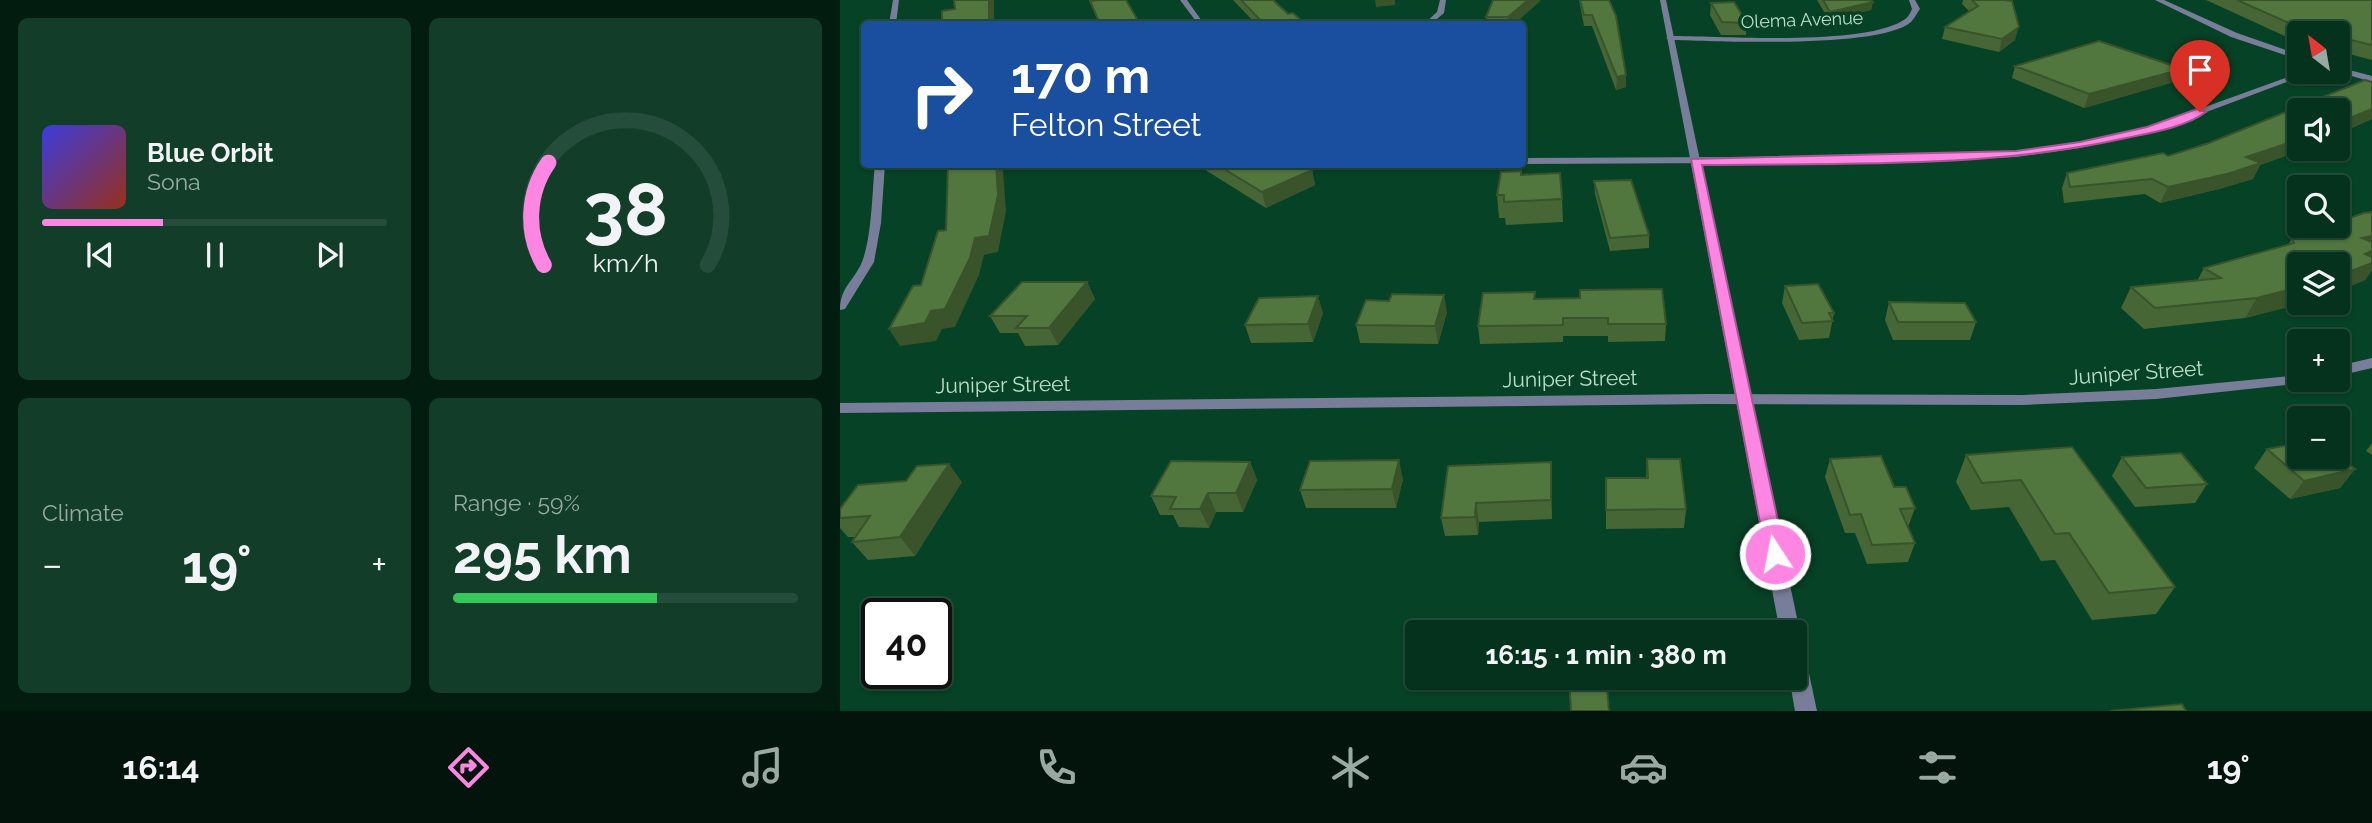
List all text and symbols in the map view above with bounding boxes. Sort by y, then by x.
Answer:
street label: Olema Avenue [1740,7,1864,32]
north arrow [2287,21,2350,84]
map controls [2287,21,2350,469]
pin [2170,40,2230,112]
text: 170 m [1011,47,1150,104]
icon: right [896,49,987,140]
icon: arrive [2181,51,2219,89]
button: sound [2287,98,2350,161]
text: Felton Street [1011,106,1201,143]
text: Blue Orbit [147,138,274,168]
text: Sona [147,168,201,195]
text: 38 [583,168,668,253]
button: search [2287,175,2350,238]
icon: previous [81,236,119,274]
icon: pause [196,236,234,274]
icon: next [311,236,349,274]
text: km/h [593,248,658,278]
button: layers [2287,252,2350,315]
button: + [2287,329,2350,392]
street label: Juniper Street [2068,355,2204,390]
street label: Juniper Street [1502,365,1638,392]
street label: Juniper Street [935,371,1071,398]
button: − [2287,406,2350,469]
text: Range · 59% [453,489,580,516]
text: Climate [42,499,124,526]
position arrow [1738,517,1812,591]
text: 295 km [453,524,632,585]
text: 19° [182,534,252,595]
text: − [42,542,62,587]
text: + [371,542,387,587]
speed limit sign: 40 [861,598,952,689]
text: 16:15 · 1 min · 380 m [1485,640,1727,670]
icon: directions [444,743,493,792]
icon: music [738,743,787,792]
icon: phone [1032,743,1081,792]
icon: climate [1326,743,1375,792]
icon: car [1619,743,1668,792]
icon: filters [1913,743,1962,792]
text: 16:14 [122,749,200,786]
text: 19° [2207,749,2250,786]

